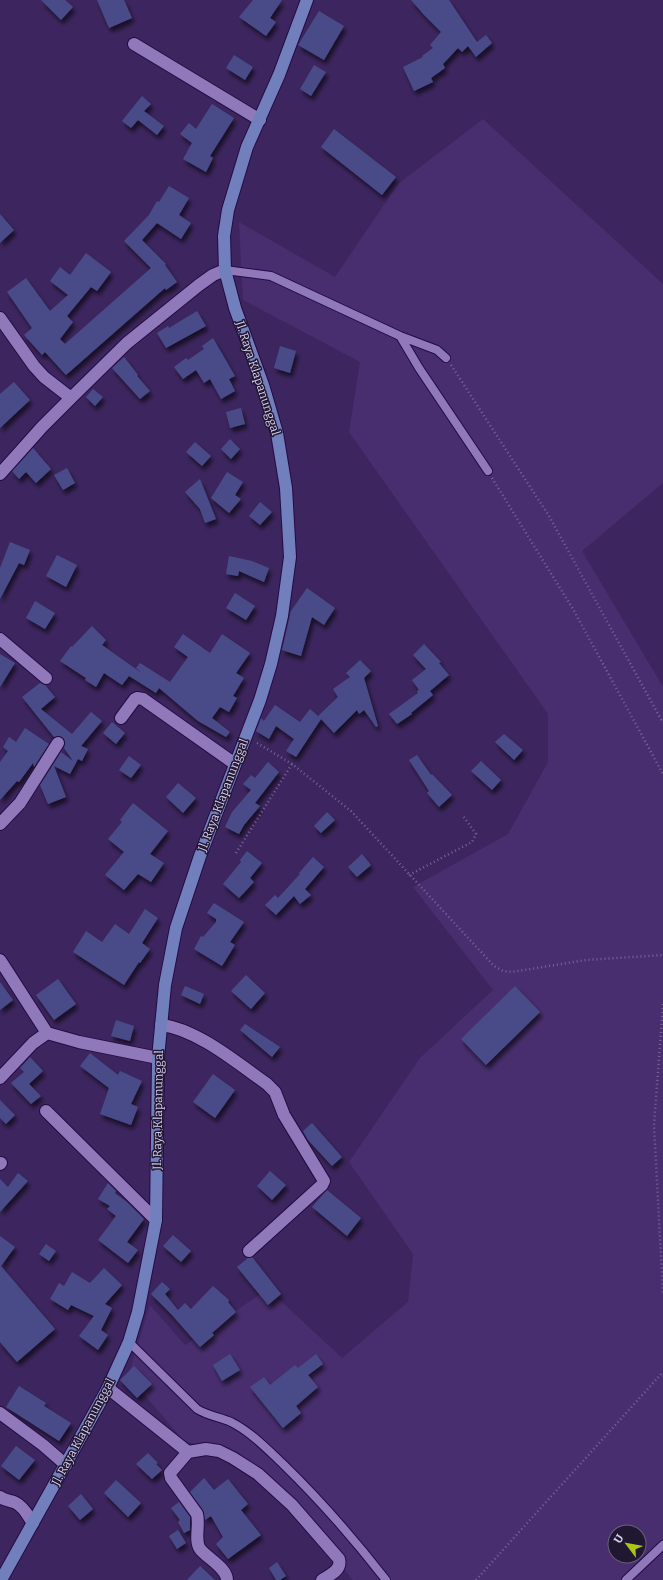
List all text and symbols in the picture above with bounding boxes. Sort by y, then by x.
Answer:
street label: Jl. Raya Klapanunggal [233,318,283,437]
street label: Jl. Raya Klapanunggal [195,736,251,854]
street label: Jl. Raya Klapanunggal [150,1050,166,1171]
street label: Jl. Raya Klapanunggal [48,1375,117,1489]
north arrow [607,1524,647,1564]
text: U [611,1532,627,1546]

